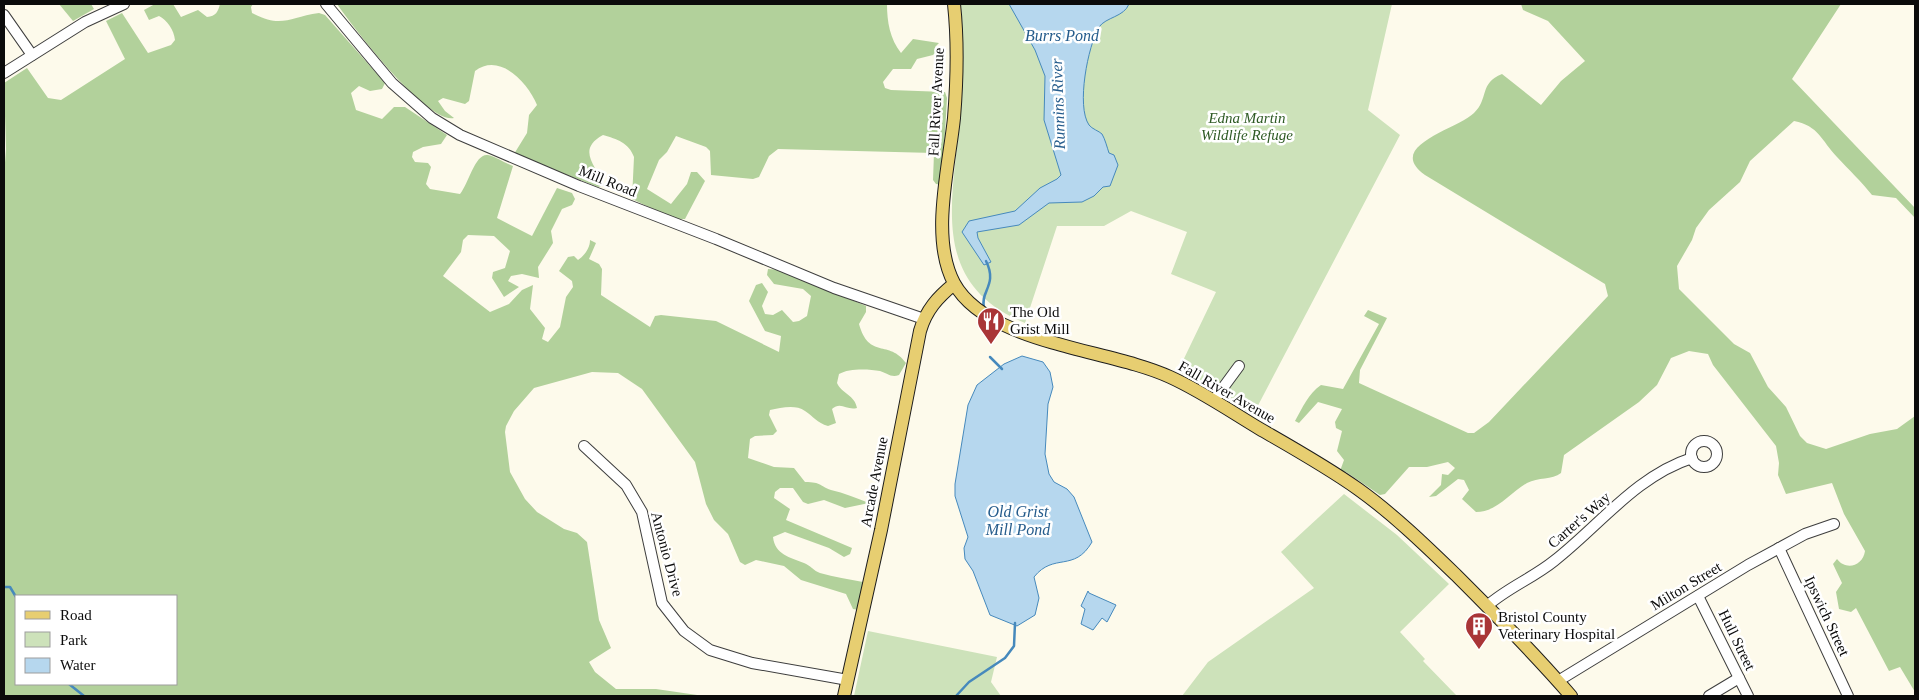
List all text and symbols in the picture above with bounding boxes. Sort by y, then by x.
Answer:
water label: Burrs Pond [1025,27,1100,44]
street label: Fall River Avenue [925,47,947,157]
water label: Runnins River [1048,57,1068,151]
park label: Edna Martin Wildlife Refuge [1201,110,1293,143]
street label: Mill Road [577,162,640,200]
place label: The Old Grist Mill [1010,304,1070,337]
restaurant icon: The Old Grist Mill [976,306,1006,345]
street label: Fall River Avenue [1176,358,1278,426]
street label: Arcade Avenue [857,435,891,529]
street label: Carter's Way [1545,489,1614,551]
water label: Old Grist Mill Pond [985,503,1051,538]
street label: Antonio Drive [648,510,686,598]
street label: Milton Street [1648,558,1725,613]
street label: Ipswich Street [1802,574,1853,659]
legend [15,595,178,685]
text: Road [60,607,92,623]
street label: Hull Street [1715,607,1759,674]
place label: Bristol County Veterinary Hospital [1498,609,1615,642]
building icon: Bristol County Veterinary Hospital [1464,611,1494,650]
text: Park [60,632,88,648]
text: Water [60,657,95,673]

